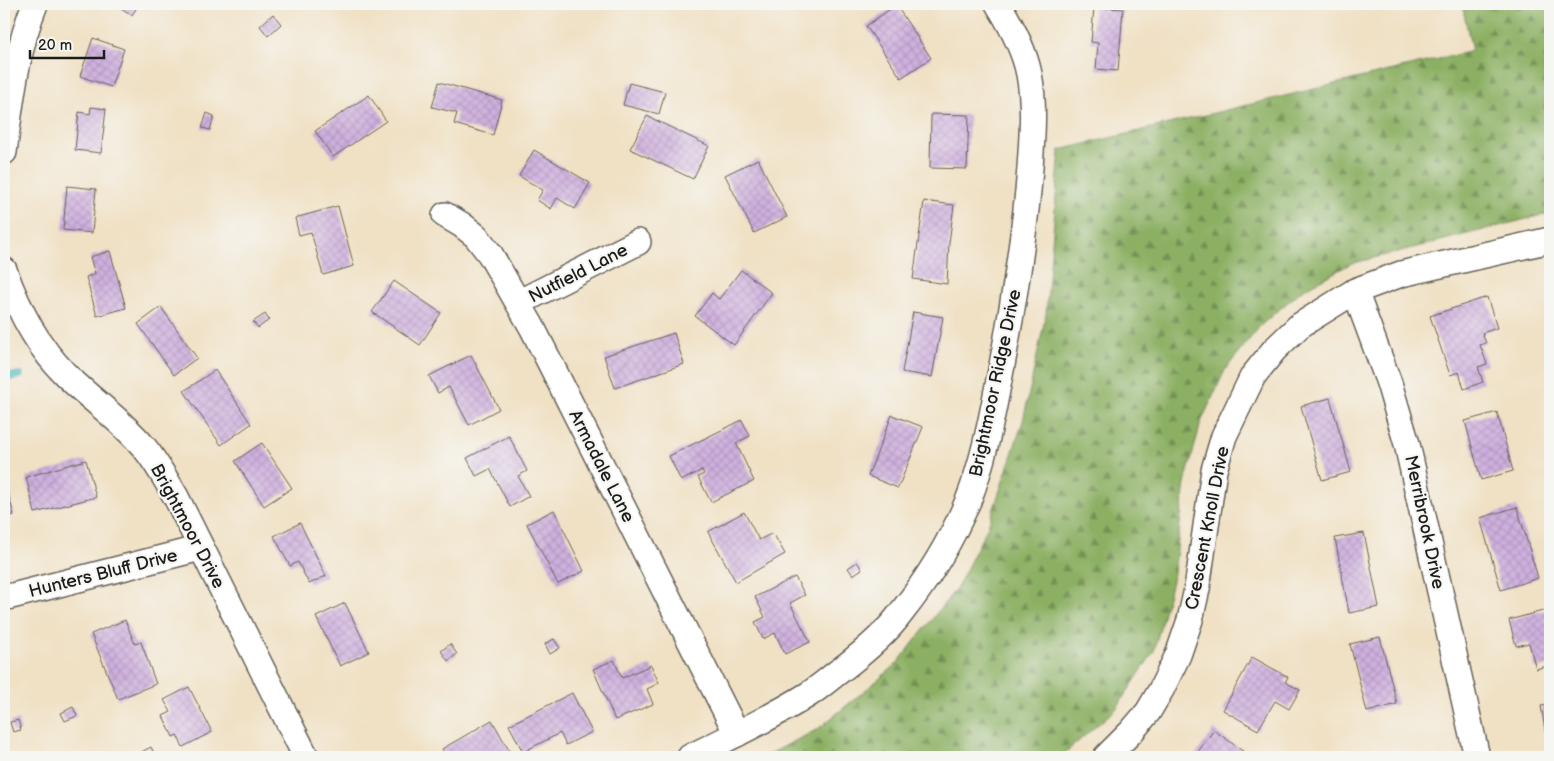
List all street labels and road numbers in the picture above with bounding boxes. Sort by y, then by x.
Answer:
street label: Nutfield Lane [525,239,632,307]
street label: Brightmoor Ridge Drive [965,287,1026,479]
street label: Armadale Lane [564,407,639,526]
street label: Crescent Knoll Drive [1181,444,1234,612]
street label: Merribrook Drive [1400,453,1449,591]
street label: Brightmoor Drive [146,460,229,592]
street label: Hunters Bluff Drive [27,545,180,602]

